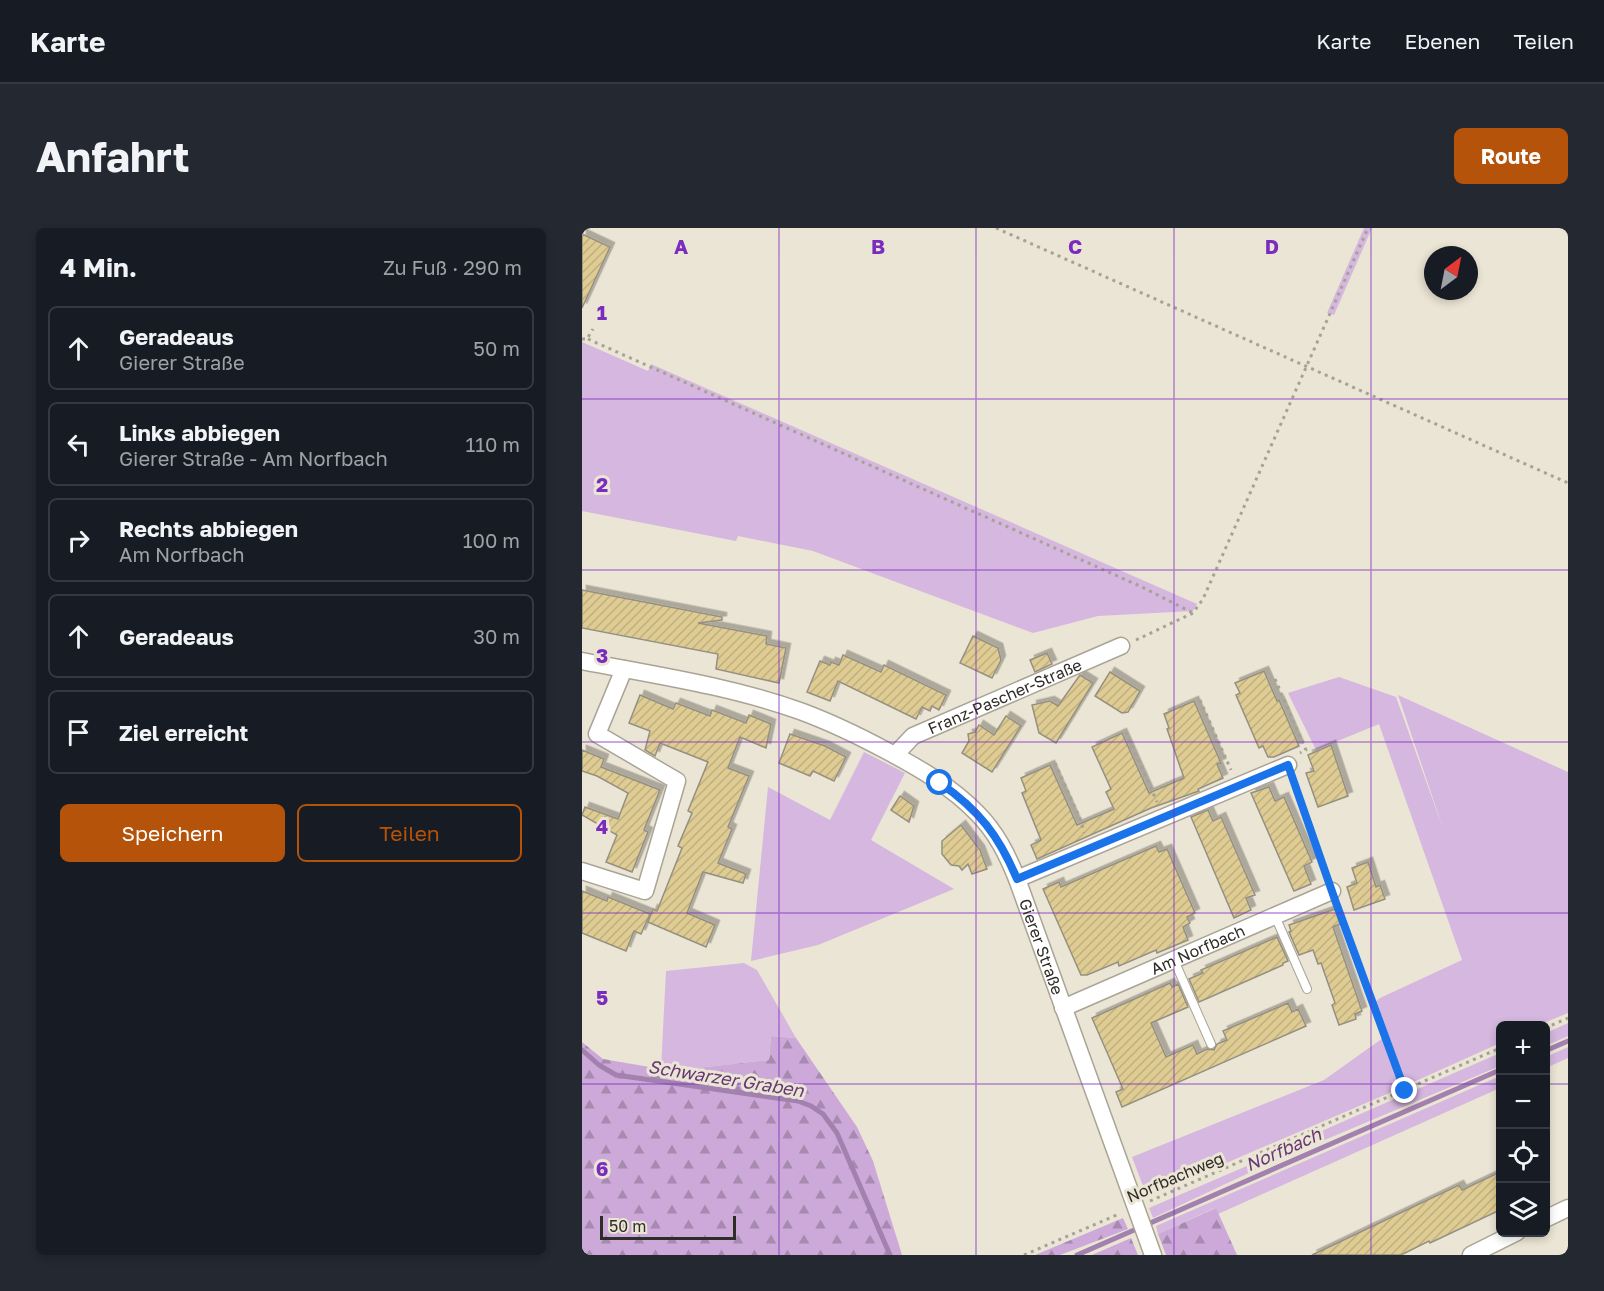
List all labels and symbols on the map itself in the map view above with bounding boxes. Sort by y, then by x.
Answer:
text: A [674,234,688,258]
text: B [871,234,885,258]
text: C [1068,234,1082,258]
text: D [1265,234,1279,258]
north arrow [1424,246,1478,300]
text: 1 [597,300,607,324]
text: 2 [596,472,608,496]
text: 3 [596,643,608,667]
street label: Franz-Pascher-Straße [925,654,1085,738]
route start [926,769,952,795]
text: 4 [596,814,608,838]
street label: Gierer Straße [1015,896,1068,997]
street label: Am Norfbach [1148,920,1248,979]
text: 5 [596,985,608,1009]
water label: Schwarzer Graben [647,1055,806,1101]
route end [1391,1077,1417,1103]
water label: Norfbach [1242,1122,1325,1175]
street label: Norfbachweg [1124,1148,1226,1206]
text: 6 [596,1156,608,1180]
scale bar [600,1213,736,1240]

